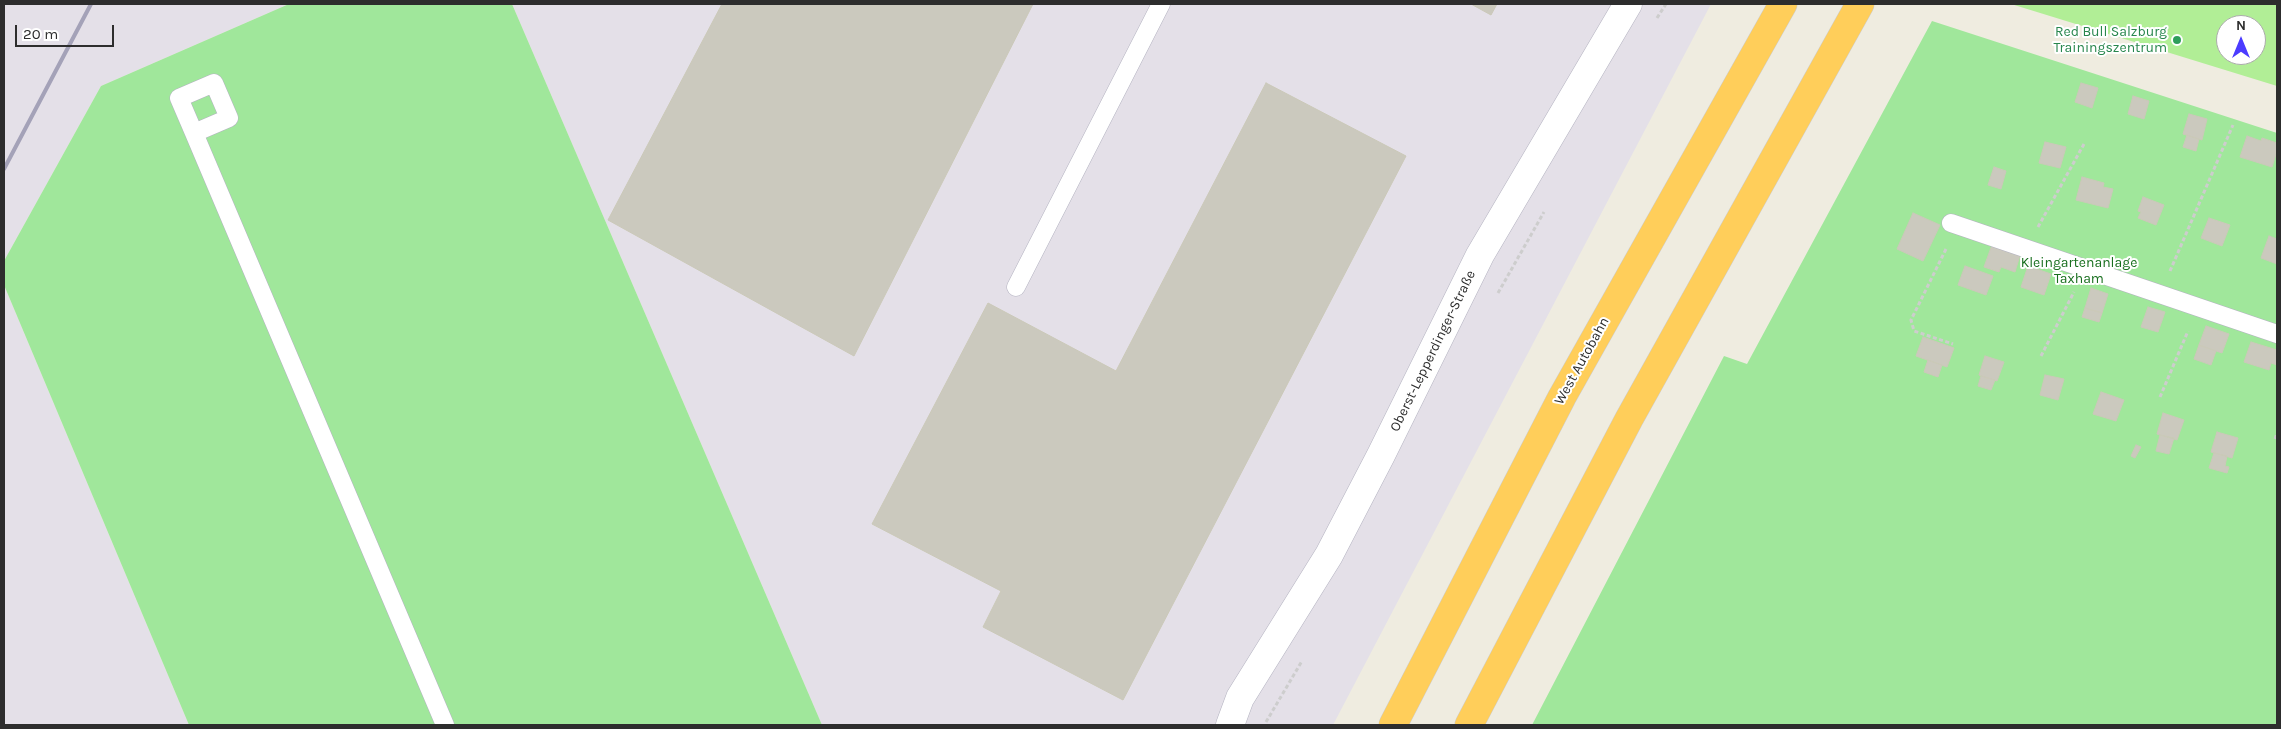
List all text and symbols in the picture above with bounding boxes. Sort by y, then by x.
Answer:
scale bar [18,15,116,47]
north arrow [2216,15,2266,65]
text: N [2236,17,2246,34]
place label: Red Bull Salzburg Trainingszentrum [2054,24,2167,56]
text: 20 m [23,25,58,43]
marker: Red Bull Salzburg Trainingszentrum [2171,34,2183,46]
park label: Kleingartenanlage Taxham [2021,255,2137,288]
street label: Oberst-Lepperdinger-Straße [1387,267,1479,435]
street label: West Autobahn [1551,314,1613,408]

